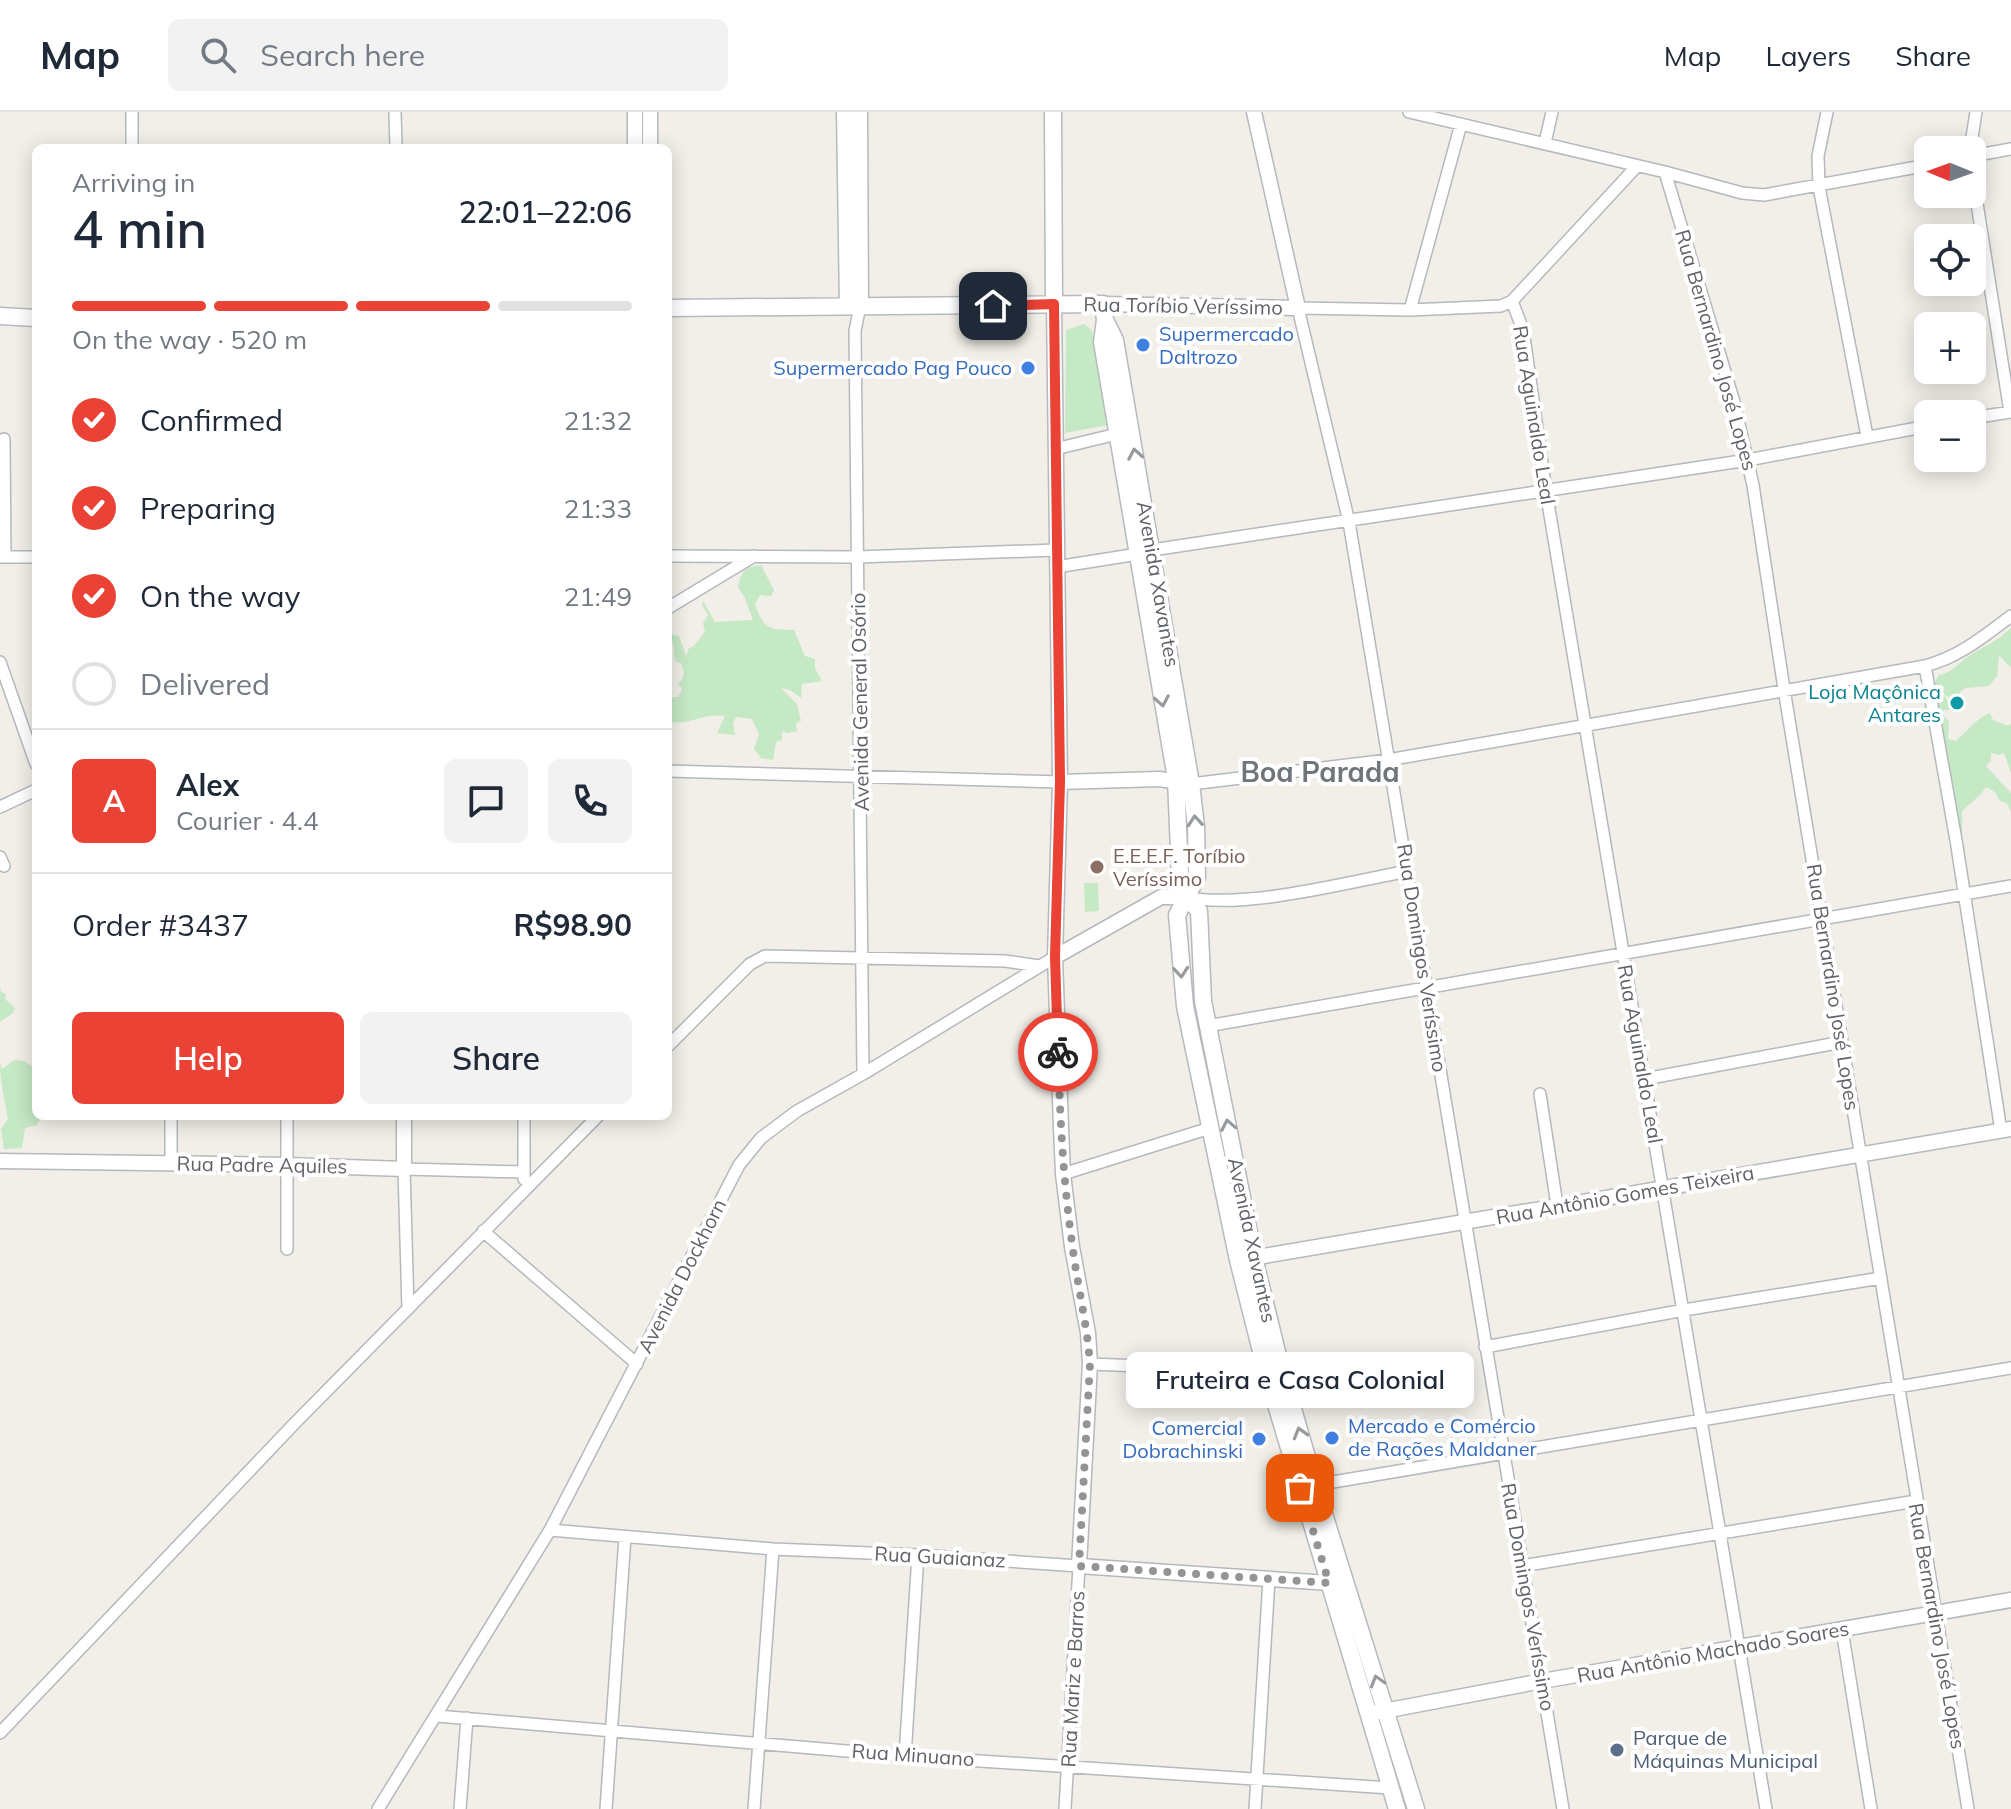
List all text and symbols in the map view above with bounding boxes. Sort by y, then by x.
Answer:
search box [168,19,728,91]
text: Map [40,31,120,79]
icon: search [196,33,240,77]
text: Search here [260,36,425,74]
text: Map [1664,38,1721,73]
text: Layers [1765,38,1851,73]
text: Share [1895,38,1971,73]
north arrow [1914,136,1986,208]
map controls [1914,136,1986,472]
text: Arriving in [72,166,195,199]
text: 22:01–22:06 [459,193,632,231]
text: 4 min [72,196,207,261]
button: locate [1914,224,1986,296]
street label: Rua Bernardino José Lopes [1670,227,1763,473]
pin [959,272,1027,340]
icon: home [971,284,1015,328]
street label: Rua Toríbio Veríssimo [1083,291,1283,320]
button: + [1914,312,1986,384]
place label: Supermercado Daltrozo [1159,321,1294,369]
text: On the way · 520 m [72,323,307,356]
street label: Rua Aguinaldo Leal [1508,324,1561,506]
marker: Supermercado Daltrozo [1134,336,1152,354]
place label: Supermercado Pag Pouco [773,355,1012,380]
marker: Supermercado Pag Pouco [1019,359,1037,377]
icon: check [72,398,116,442]
button: − [1914,400,1986,472]
text: Confirmed [140,401,283,439]
text: 21:32 [564,404,632,437]
one-way arrow [1127,447,1144,460]
icon: check [72,486,116,530]
text: Preparing [140,489,276,527]
text: 21:33 [564,492,632,525]
street label: Avenida Xavantes [1132,499,1185,669]
icon: check [72,574,116,618]
text: On the way [140,577,300,615]
text: 21:49 [564,580,632,613]
street label: Avenida General Osório [845,592,874,812]
text: Delivered [140,665,270,703]
place label: Loja Maçônica Antares [1808,679,1941,727]
one-way arrow [1152,694,1169,708]
marker: Loja Maçônica Antares [1948,694,1966,712]
district label: Boa Parada [1240,754,1400,789]
button: chat [444,759,528,843]
button: phone [548,759,632,843]
text: Alex [176,766,239,804]
text: A [103,782,125,820]
text: Courier · 4.4 [176,804,319,837]
one-way arrow [1187,814,1204,827]
street label: Rua Domingos Veríssimo [1392,842,1453,1074]
place label: E.E.E.F. Toríbio Veríssimo [1113,843,1245,891]
marker: E.E.E.F. Toríbio Veríssimo [1088,858,1106,876]
street label: Rua Bernardino José Lopes [1802,862,1865,1112]
text: Order #3437 [72,906,249,944]
text: R$98.90 [514,906,632,944]
street label: Rua Aguinaldo Leal [1612,963,1669,1145]
one-way arrow [1173,966,1190,979]
button: Help [72,1012,344,1104]
button: Share [360,1012,632,1104]
courier [1018,1012,1098,1092]
icon: bike [1036,1030,1080,1074]
one-way arrow [1220,1118,1237,1132]
street label: Rua Padre Aquiles [176,1151,348,1178]
street label: Avenida Xavantes [1223,1155,1282,1325]
street label: Rua Antônio Gomes Teixeira [1494,1159,1756,1230]
street label: Avenida Dockhorn [632,1194,731,1357]
callout: Fruteira e Casa Colonial [1126,1352,1474,1408]
text: Fruteira e Casa Colonial [1155,1363,1445,1396]
place label: Mercado e Comércio de Rações Maldaner [1348,1413,1538,1461]
place label: Comercial Dobrachinski [1122,1415,1243,1463]
one-way arrow [1293,1426,1309,1440]
marker: Mercado e Comércio de Rações Maldaner [1323,1429,1341,1447]
marker: Comercial Dobrachinski [1250,1430,1268,1448]
pin [1266,1454,1334,1522]
icon: bag [1278,1466,1322,1510]
street label: Rua Domingos Veríssimo [1496,1481,1561,1713]
street label: Rua Bernardino José Lopes [1904,1501,1971,1751]
street label: Rua Guaianaz [874,1541,1006,1572]
street label: Rua Mariz e Barros [1055,1590,1090,1768]
street label: Rua Antônio Machado Soares [1575,1615,1851,1688]
one-way arrow [1370,1675,1386,1689]
place label: Parque de Máquinas Municipal [1633,1725,1818,1773]
street label: Rua Minuano [851,1738,975,1771]
marker: Parque de Máquinas Municipal [1608,1741,1626,1759]

